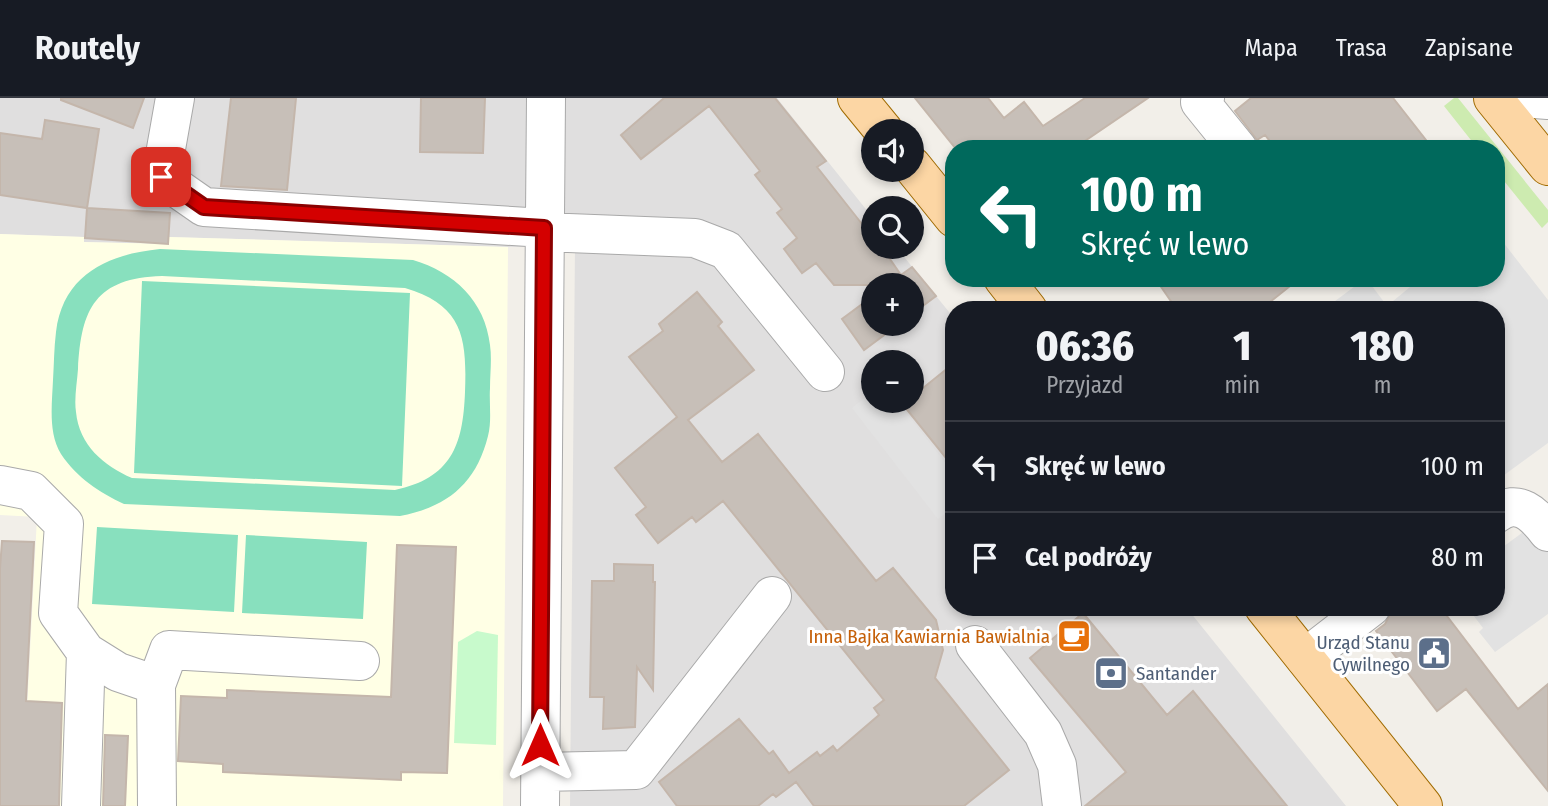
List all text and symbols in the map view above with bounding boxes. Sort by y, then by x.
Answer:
text: Routely [35,28,140,68]
text: Mapa [1245,34,1298,62]
text: Trasa [1336,34,1387,62]
text: Zapisane [1425,34,1513,62]
map controls [861,119,924,413]
button: sound [861,119,924,182]
pin [131,147,191,207]
icon: arrive [142,158,180,196]
text: 100 m [1081,165,1203,224]
icon: left [966,168,1057,259]
button: search [861,196,924,259]
text: Skręć w lewo [1081,225,1249,263]
button: + [861,273,924,336]
text: 06:36 [1035,321,1134,371]
text: 1 [1233,321,1251,371]
text: 180 [1351,321,1415,371]
button: − [861,350,924,413]
text: Przyjazd [1046,371,1123,399]
text: min [1224,371,1260,399]
text: m [1374,371,1391,399]
icon: left [966,448,1004,486]
text: Skręć w lewo [1025,451,1166,482]
text: 100 m [1421,451,1484,482]
icon: arrive [966,539,1004,577]
text: Cel podróży [1025,542,1152,573]
text: 80 m [1431,542,1484,573]
cafe icon: Inna Bajka Kawiarnia Bawialnia [1055,617,1093,655]
place label: Inna Bajka Kawiarnia Bawialnia [809,625,1050,648]
place label: Urząd Stanu Cywilnego [1316,631,1410,676]
public building icon: Urząd Stanu Cywilnego [1415,634,1453,672]
bank icon: Santander [1092,654,1130,692]
place label: Santander [1136,662,1217,685]
position arrow [503,708,577,782]

